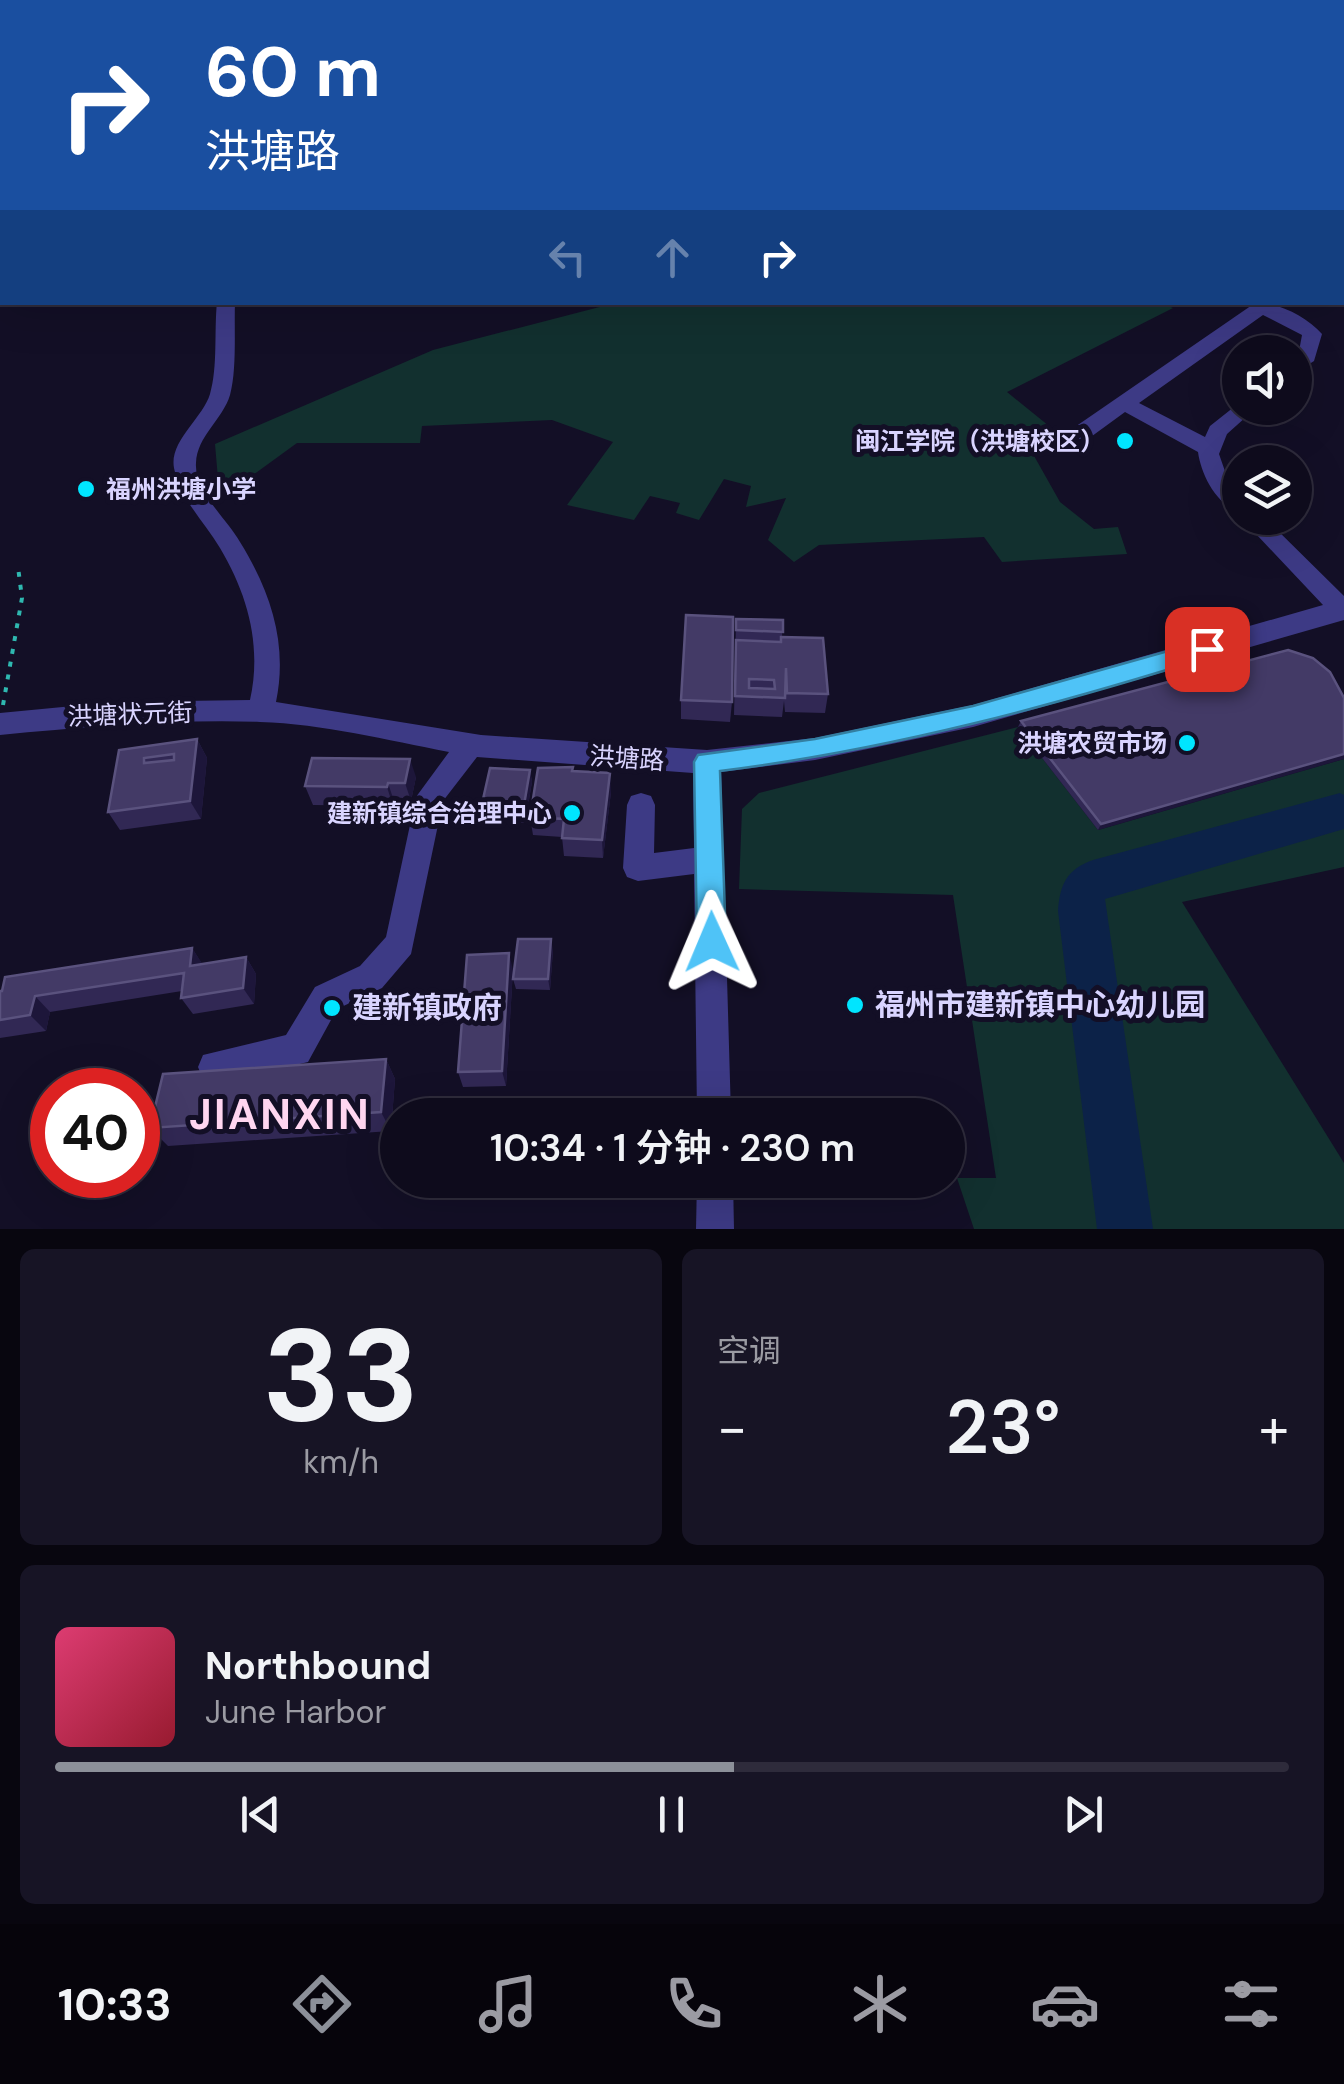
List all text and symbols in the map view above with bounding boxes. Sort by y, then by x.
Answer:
text: 60 m [205,27,381,118]
icon: right [40,40,170,170]
text: 洪塘路 [205,122,340,181]
icon: left [540,230,595,285]
icon: ahead [645,230,700,285]
icon: right [750,230,805,285]
map controls [1222,335,1312,535]
button: sound [1222,335,1312,425]
place label: 闽江学院（洪塘校区） [855,425,1105,458]
marker: 闽江学院（洪塘校区） [1114,430,1136,452]
button: layers [1222,445,1312,535]
place label: 福州洪塘小学 [106,473,256,506]
marker: 福州洪塘小学 [75,478,97,500]
pin [1165,607,1250,692]
icon: arrive [1180,622,1235,677]
street label: 洪塘状元街 [67,696,193,733]
place label: 洪塘农贸市场 [1017,727,1167,760]
marker: 洪塘农贸市场 [1176,732,1198,754]
street label: 洪塘路 [588,739,666,778]
place label: 建新镇综合治理中心 [327,797,552,830]
marker: 建新镇综合治理中心 [561,802,583,824]
position arrow [660,890,764,994]
place label: 福州市建新镇中心幼儿园 [875,985,1205,1024]
place label: 建新镇政府 [352,988,502,1027]
marker: 福州市建新镇中心幼儿园 [844,994,866,1016]
marker: 建新镇政府 [321,997,343,1019]
speed limit sign: 40 [30,1068,160,1198]
district label: JIANXIN [189,1087,371,1142]
text: 10:34 · 1 分钟 · 230 m [490,1123,855,1173]
text: 33 [263,1291,419,1460]
text: 空调 [717,1330,781,1372]
text: 23° [946,1379,1060,1476]
text: − [717,1392,747,1464]
text: + [1259,1392,1289,1464]
text: km/h [303,1441,379,1483]
text: Northbound [205,1641,431,1691]
text: June Harbor [205,1691,386,1733]
icon: previous [233,1787,288,1842]
icon: pause [644,1787,699,1842]
icon: next [1056,1787,1111,1842]
icon: directions [287,1969,357,2039]
icon: music [473,1969,543,2039]
icon: phone [659,1969,729,2039]
icon: climate [845,1969,915,2039]
icon: car [1030,1969,1100,2039]
icon: filters [1216,1969,1286,2039]
text: 10:33 [58,1975,172,2034]

